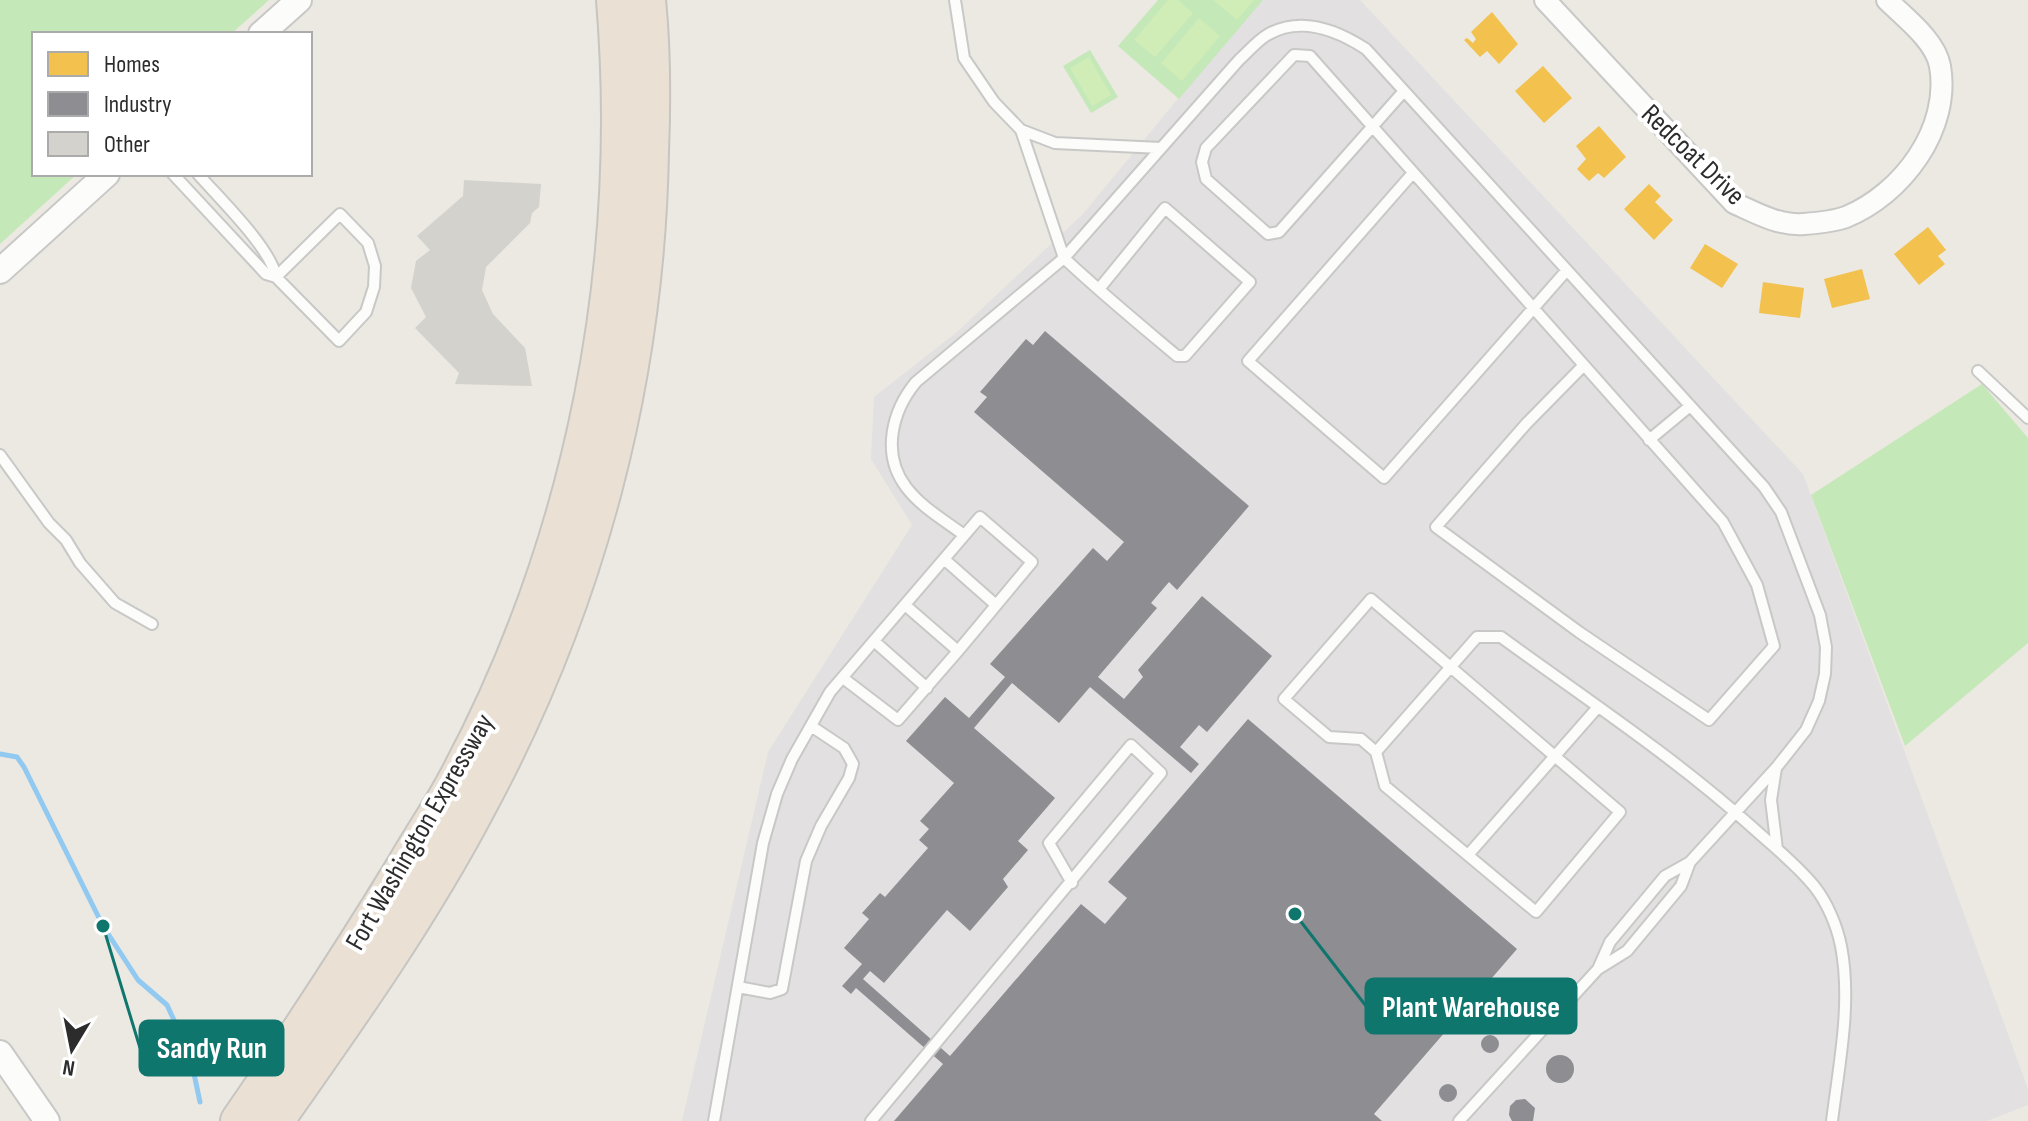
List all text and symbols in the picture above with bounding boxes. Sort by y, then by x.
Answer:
legend [32,32,312,176]
text: Homes [104,50,160,79]
text: Industry [104,90,171,119]
street label: Redcoat Drive [1634,98,1752,212]
text: Other [104,130,150,159]
street label: Fort Washington Expressway [339,708,501,956]
callout: Plant Warehouse [1366,979,1576,1033]
text: Plant Warehouse [1382,990,1560,1026]
north arrow [32,1009,112,1089]
callout: Sandy Run [140,1021,283,1075]
text: Sandy Run [157,1031,267,1067]
text: N [61,1053,77,1082]

